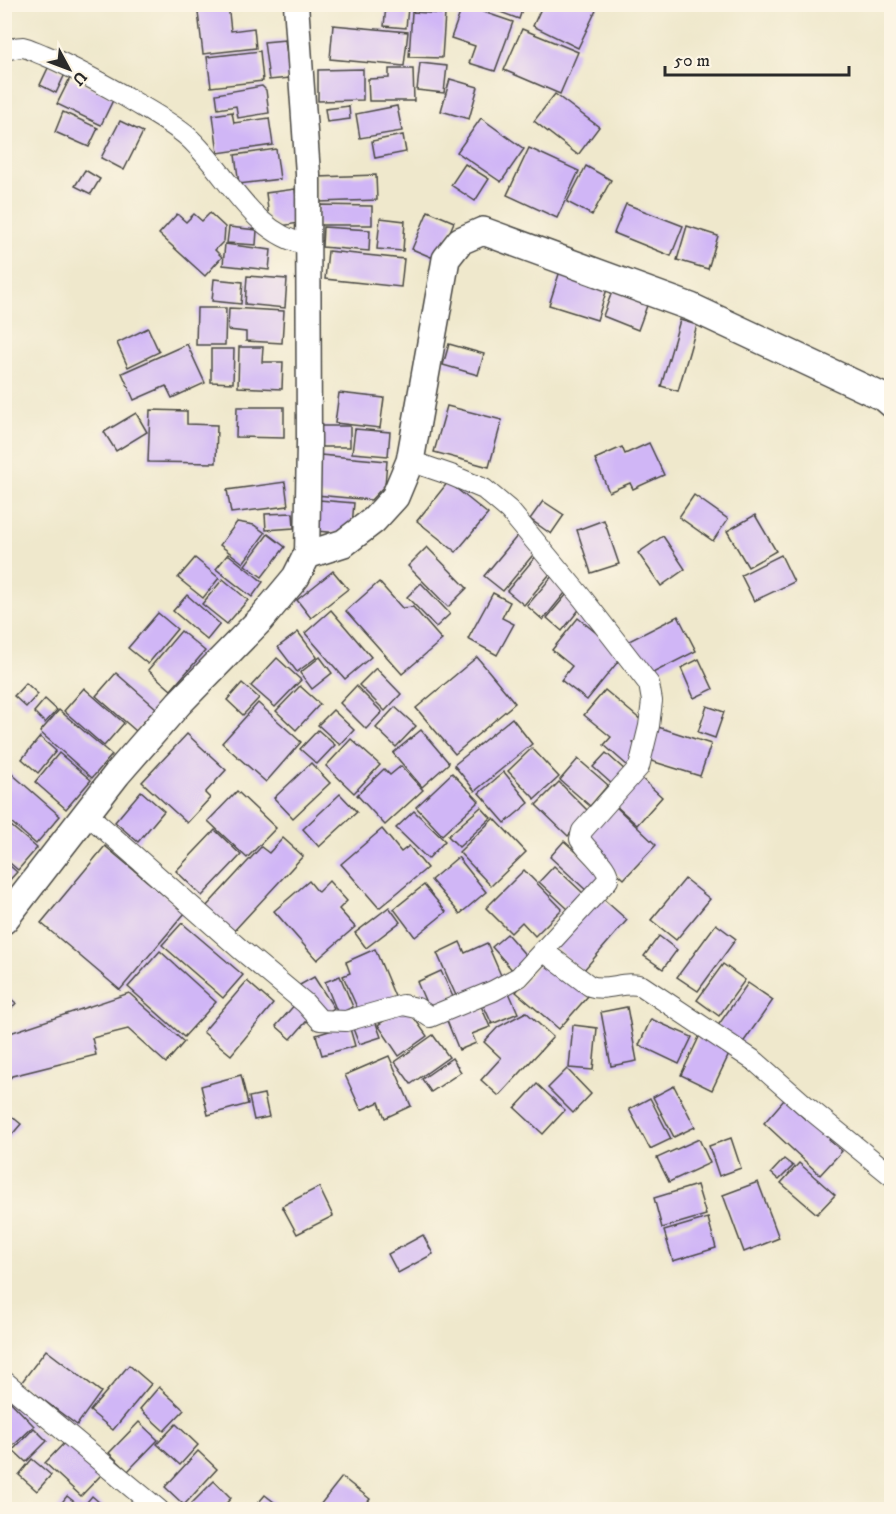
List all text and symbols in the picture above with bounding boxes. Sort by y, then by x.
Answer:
north arrow [39,39,99,99]
scale bar [665,39,850,77]
text: 50 m [674,50,710,72]
text: U [68,67,91,90]

